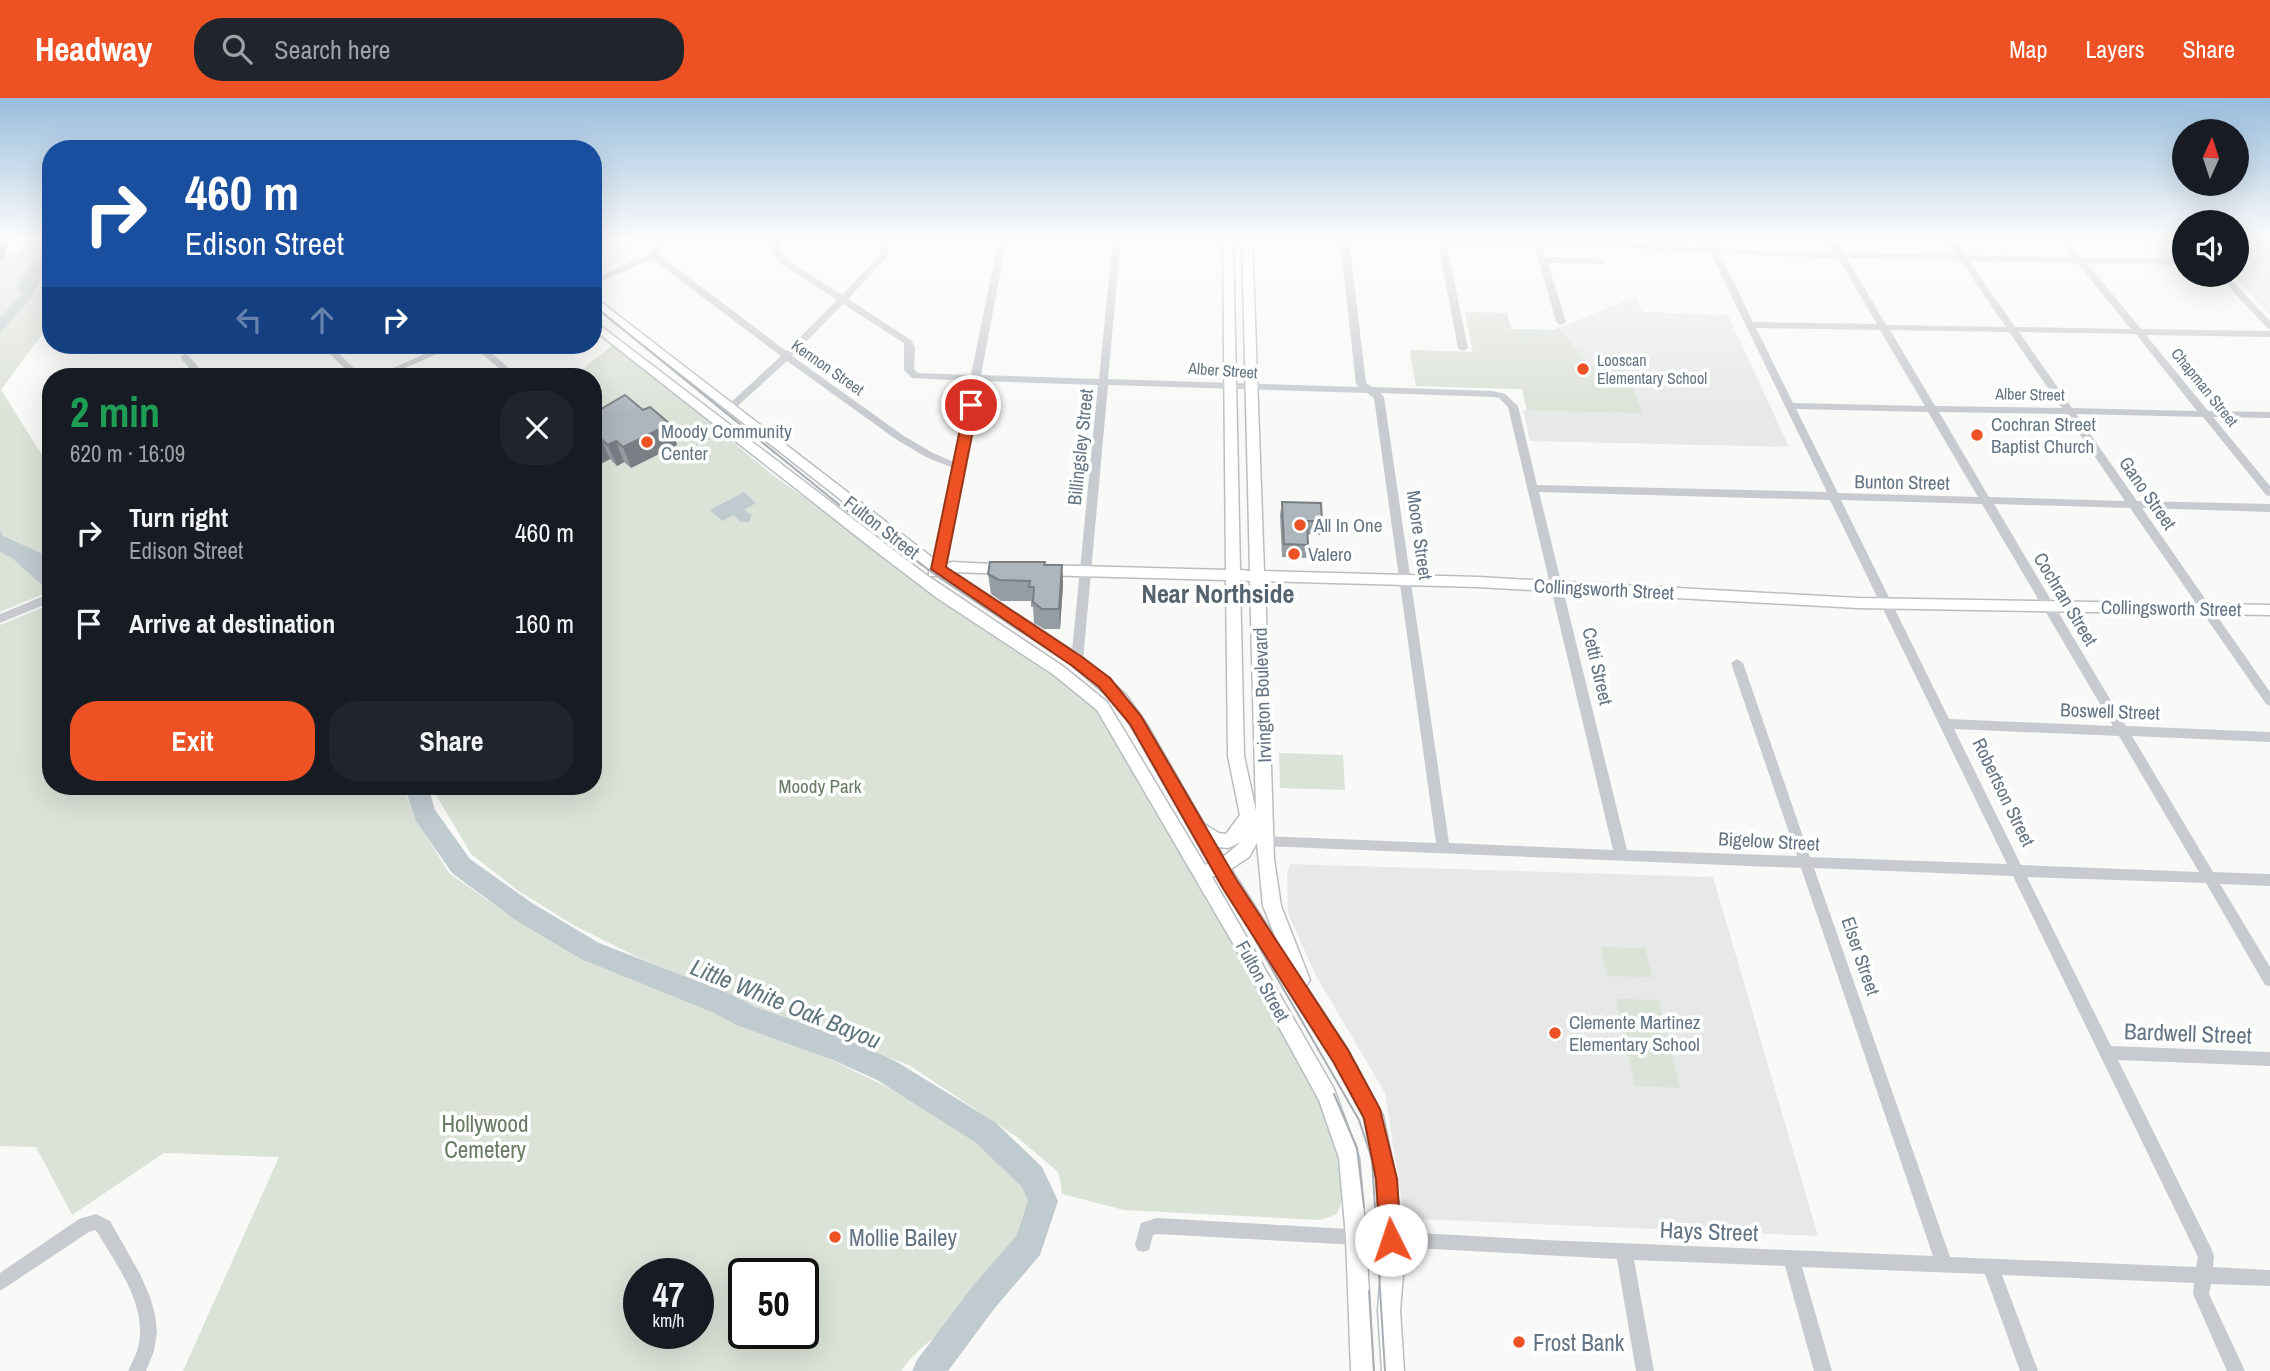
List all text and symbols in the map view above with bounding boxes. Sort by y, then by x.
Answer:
search box [194,18,684,81]
text: Headway [35,27,152,71]
icon: search [218,30,256,68]
text: Search here [274,32,390,67]
text: Map [2009,33,2047,65]
text: Layers [2085,33,2144,65]
text: Share [2182,33,2235,65]
north arrow [2172,119,2249,196]
map controls [2172,119,2249,287]
text: 460 m [185,159,299,225]
icon: right [70,168,161,259]
button: sound [2172,210,2249,287]
text: Edison Street [185,222,344,265]
icon: left [230,301,268,339]
icon: ahead [303,301,341,339]
icon: right [376,301,414,339]
street label: Kennon Street [787,334,869,400]
street label: Chapman Street [2166,343,2244,431]
place label: Looscan Elementary School [1597,349,1707,389]
street label: Alber Street [1187,357,1259,383]
marker: Looscan Elementary School [1575,361,1591,377]
pin [941,375,1001,435]
street label: Alber Street [1994,382,2065,406]
text: 2 min [70,384,160,440]
icon: arrive [952,386,990,424]
street label: Billingsley Street [1061,387,1099,506]
button: close [500,391,574,465]
place label: Cochran Street Baptist Church [1991,411,2096,459]
place label: Moody Community Center [661,418,792,466]
marker: Cochran Street Baptist Church [1969,427,1985,443]
marker: Moody Community Center [639,434,655,450]
text: 620 m · 16:09 [70,438,185,469]
street label: Gano Street [2113,451,2183,535]
street label: Bunton Street [1854,468,1951,496]
street label: Fulton Street [839,489,926,565]
street label: Moore Street [1401,489,1439,582]
text: Turn right [129,500,228,535]
place label: All In One [1313,512,1382,538]
icon: right [70,514,108,552]
text: 460 m [515,515,574,550]
marker: All In One [1292,517,1308,533]
text: Edison Street [129,535,243,566]
place label: Valero [1308,541,1352,567]
marker: Valero [1286,546,1302,562]
street label: Cochran Street [2028,547,2104,651]
street label: Collingsworth Street [1533,572,1675,606]
district label: Near Northside [1142,576,1294,611]
street label: Collingsworth Street [2101,594,2242,622]
icon: arrive [70,605,108,643]
text: Arrive at destination [129,606,335,641]
text: 160 m [515,606,574,641]
street label: Cetti Street [1576,625,1620,708]
street label: Irvington Boulevard [1247,627,1277,763]
street label: Boswell Street [2060,696,2161,726]
button: Exit [70,701,315,781]
button: Share [329,701,574,781]
street label: Robertson Street [1966,733,2042,851]
park label: Moody Park [778,773,862,799]
street label: Bigelow Street [1718,825,1821,857]
street label: Elser Street [1835,913,1887,999]
street label: Fulton Street [1230,936,1296,1027]
water label: Little White Oak Bayou [686,950,886,1056]
place label: Clemente Martinez Elementary School [1569,1009,1701,1057]
street label: Bardwell Street [2124,1015,2252,1051]
marker: Clemente Martinez Elementary School [1547,1025,1563,1041]
park label: Hollywood Cemetery [442,1108,529,1165]
position arrow [1354,1203,1428,1277]
street label: Hays Street [1659,1214,1759,1248]
place label: Mollie Bailey [849,1222,958,1253]
marker: Mollie Bailey [827,1229,843,1245]
speed limit sign: 50 [728,1258,819,1349]
text: 47 [653,1271,684,1318]
text: km/h [653,1308,685,1333]
place label: Frost Bank [1533,1327,1625,1358]
marker: Frost Bank [1511,1334,1527,1350]

